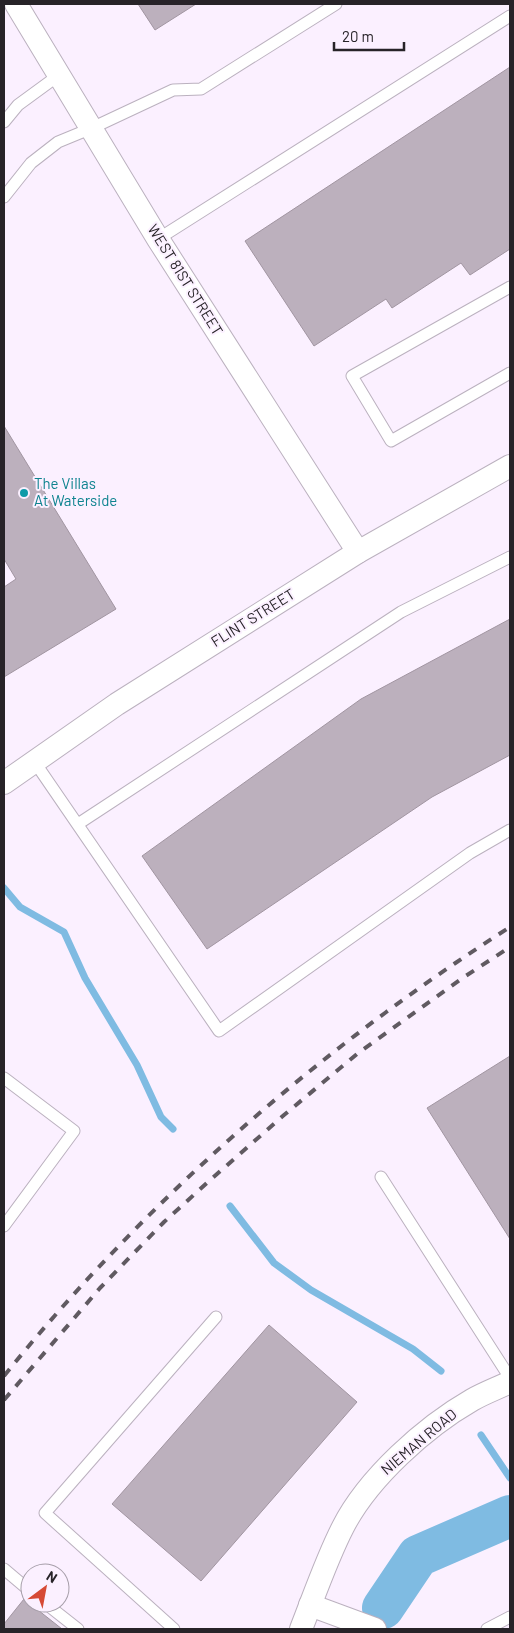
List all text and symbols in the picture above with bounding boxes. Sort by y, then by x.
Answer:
scale bar [334,20,404,52]
text: 20 m [342,27,374,45]
street label: WEST 81ST STREET [144,221,227,338]
place label: The Villas At Waterside [34,474,117,509]
marker: The Villas At Waterside [18,487,30,499]
street label: FLINT STREET [207,584,298,650]
street label: NIEMAN ROAD [377,1404,460,1478]
north arrow [20,1563,70,1613]
text: N [44,1567,61,1586]

